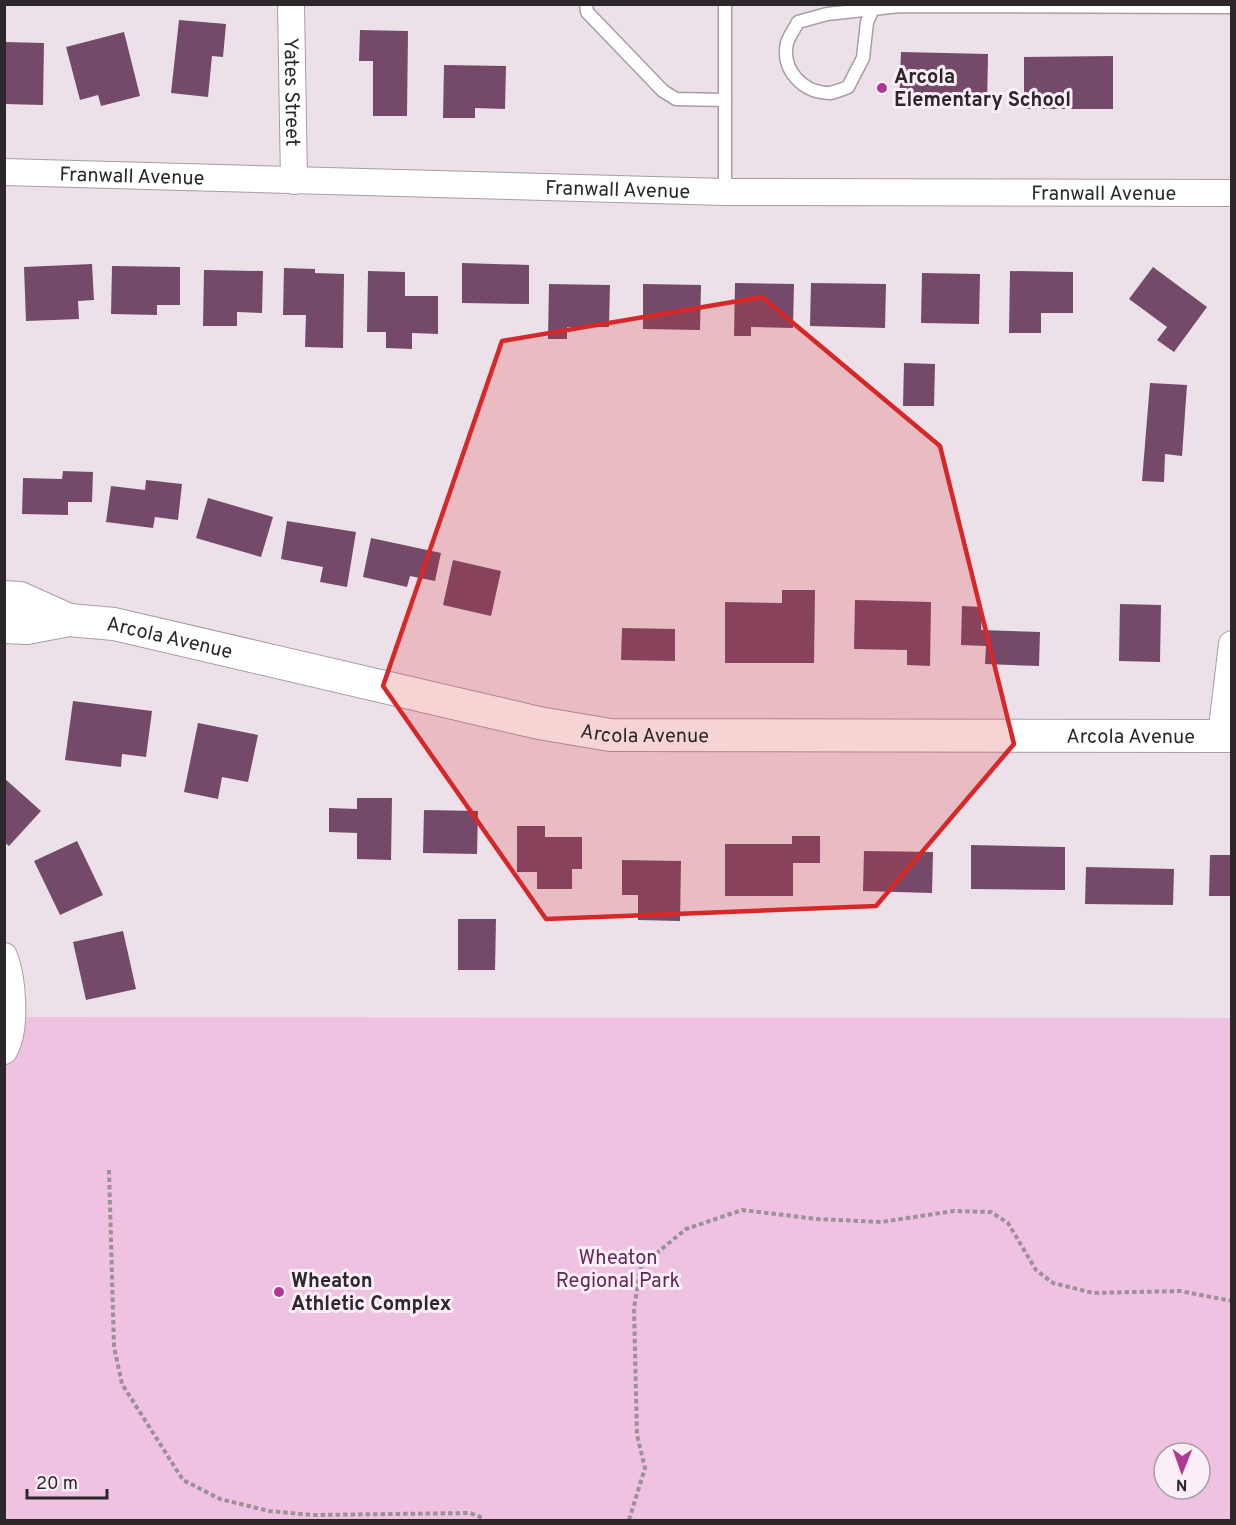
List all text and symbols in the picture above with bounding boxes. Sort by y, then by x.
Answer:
street label: Yates Street [277,37,304,147]
place label: Arcola Elementary School [894,65,1071,114]
marker: Arcola Elementary School [875,81,889,95]
street label: Franwall Avenue [59,163,205,193]
street label: Franwall Avenue [545,176,691,206]
street label: Franwall Avenue [1031,182,1176,208]
street label: Arcola Avenue [105,612,235,666]
street label: Arcola Avenue [578,719,709,750]
street label: Arcola Avenue [1066,725,1195,751]
park label: Wheaton Regional Park [556,1246,680,1295]
place label: Wheaton Athletic Complex [291,1269,451,1318]
marker: Wheaton Athletic Complex [272,1285,286,1299]
north arrow [1152,1441,1212,1501]
scale bar [27,1462,106,1500]
text: 20 m [36,1473,78,1496]
text: N [1176,1474,1188,1494]

